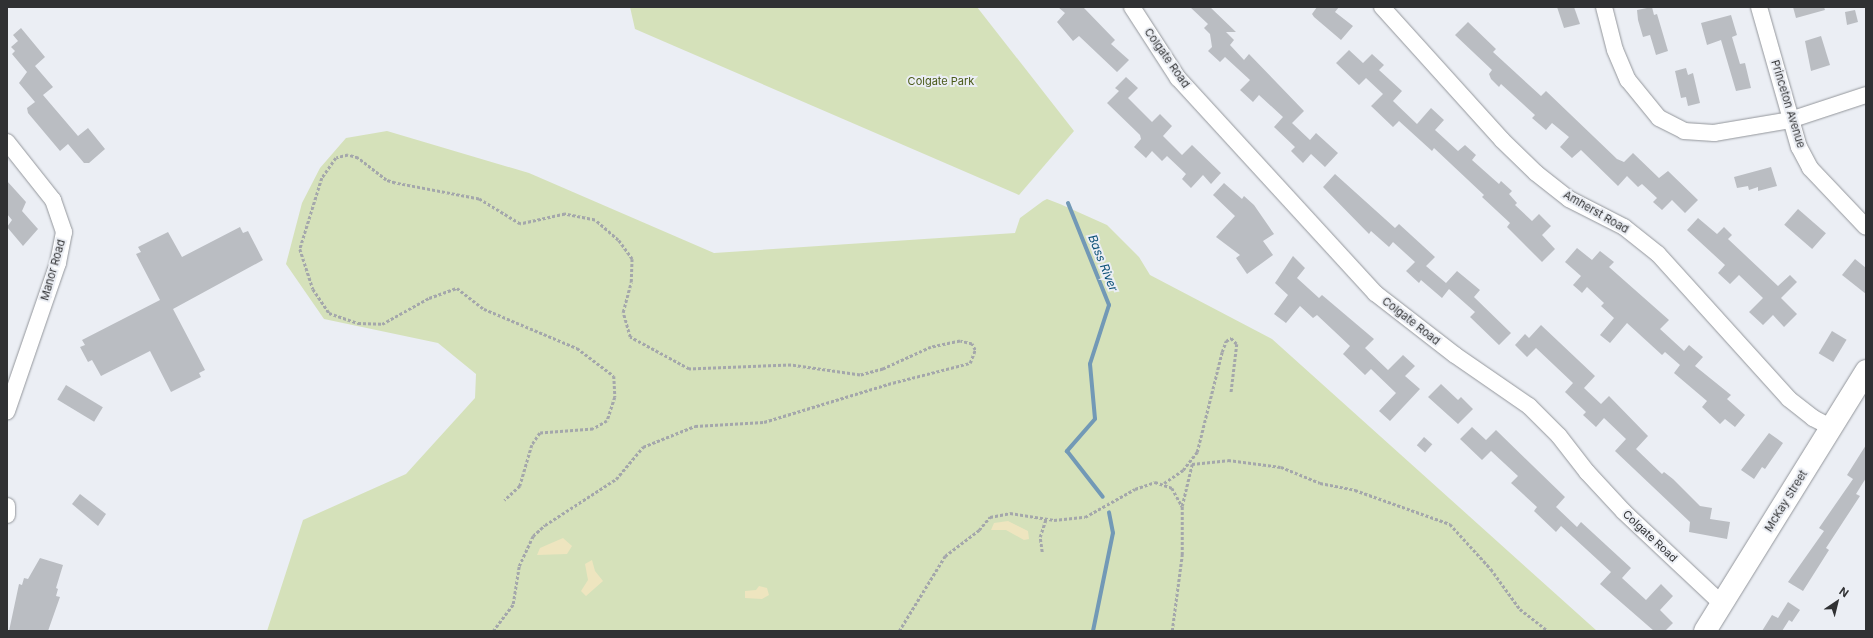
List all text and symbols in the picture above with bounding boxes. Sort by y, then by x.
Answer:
street label: Colgate Road [1142,26,1192,90]
street label: Princeton Avenue [1768,58,1808,150]
park label: Colgate Park [908,74,974,88]
street label: Amherst Road [1561,188,1631,236]
water label: Bass River [1085,233,1121,293]
street label: Manor Road [38,238,68,302]
street label: Colgate Road [1379,294,1443,348]
street label: McKay Street [1762,468,1810,534]
street label: Colgate Road [1620,507,1680,565]
north arrow [1817,582,1857,622]
text: N [1836,584,1851,600]

